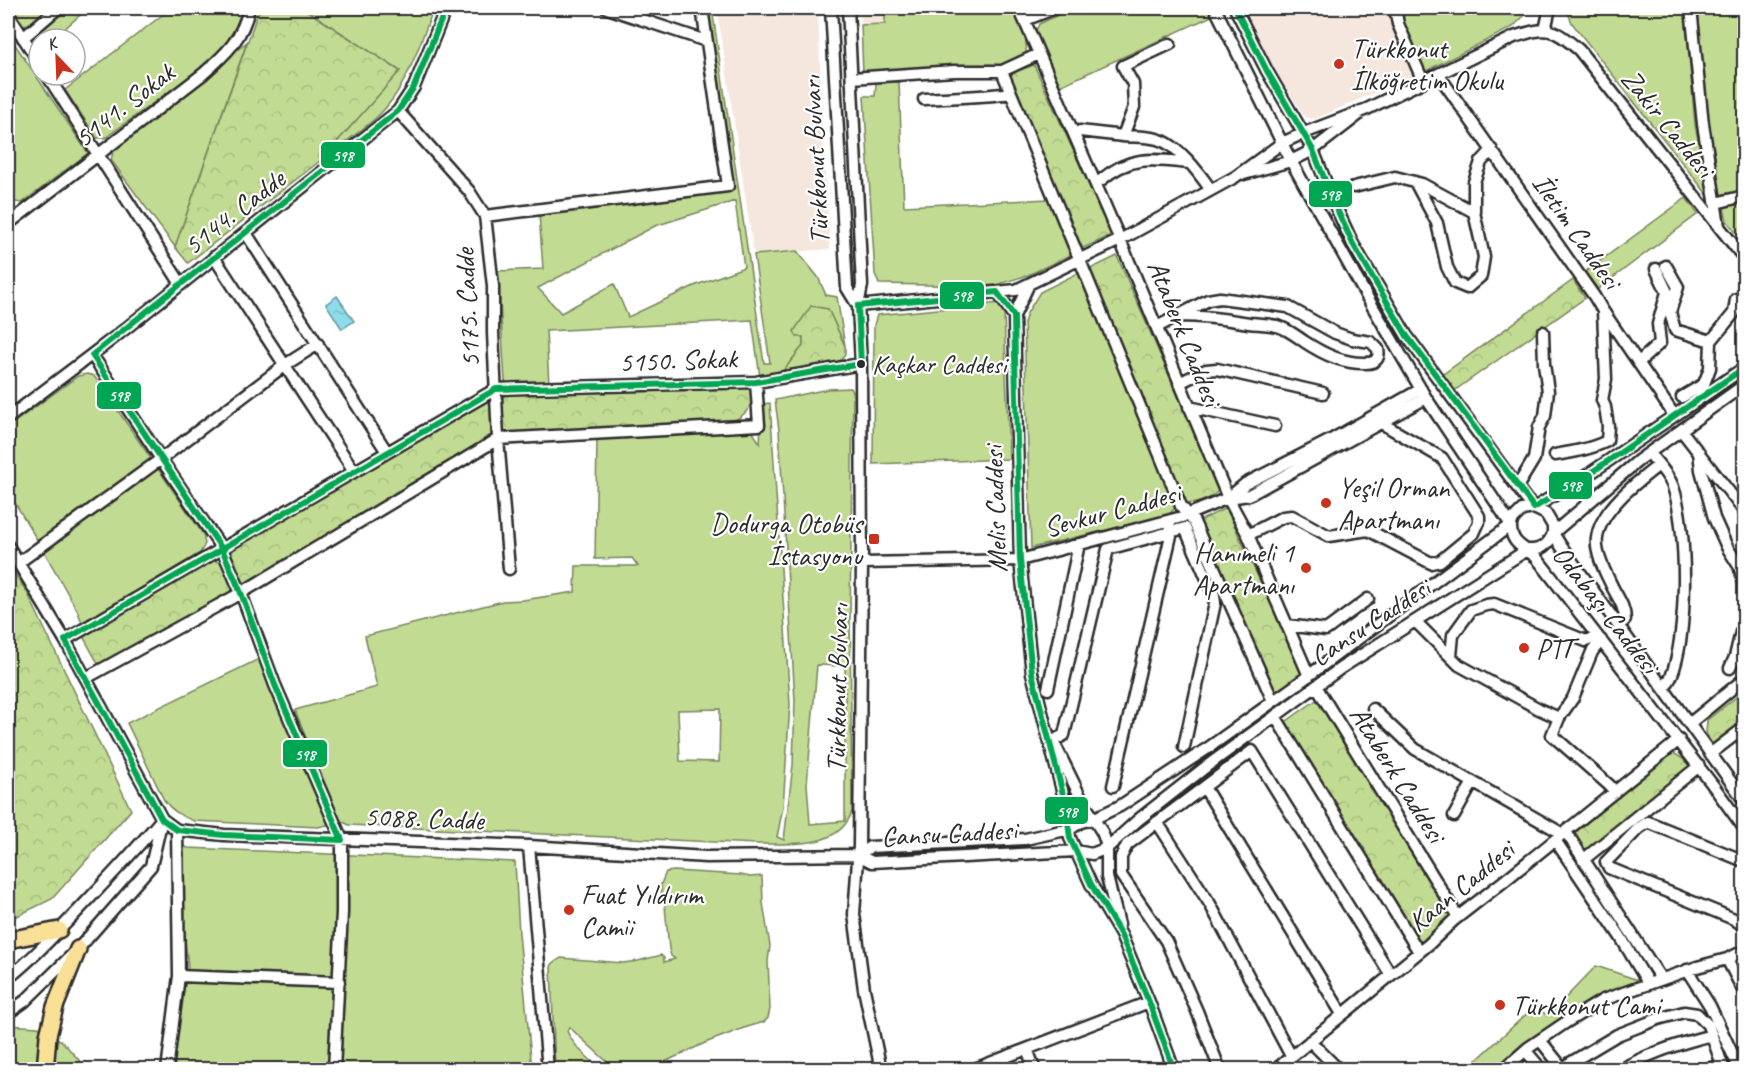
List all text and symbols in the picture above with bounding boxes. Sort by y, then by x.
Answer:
north arrow [27,27,87,87]
place label: Türkkonut İlköğretim Okulu [1351,31,1505,98]
text: K [44,32,63,55]
street label: 5141. Sokak [67,54,183,155]
marker: Türkkonut İlköğretim Okulu [1332,57,1346,71]
street label: Zakir Caddesi [1614,62,1725,187]
street label: Türkkonut Bulvarı [793,73,837,245]
line badge: 598 [320,141,366,169]
text: 598 [332,146,355,166]
street label: 5144. Cadde [176,160,293,263]
street label: İletim Caddesi [1525,167,1632,298]
line badge: 598 [1308,180,1353,208]
text: 598 [1319,185,1342,205]
street label: 5175. Cadde [446,246,488,368]
street label: Ataberk Caddesi [1140,255,1232,415]
line badge: 598 [939,281,985,310]
text: 598 [951,286,974,306]
street label: 5150. Sokak [619,340,739,380]
place label: Kaçkar Caddesi [872,348,1009,381]
marker: Kaçkar Caddesi [855,358,867,370]
line badge: 598 [96,381,142,410]
text: 598 [108,386,131,406]
street label: Melis Caddesi [975,441,1015,573]
place label: Yeşil Orman Apartmanı [1338,470,1451,537]
line badge: 598 [1548,471,1593,500]
street label: Sevkur Caddesi [1040,474,1188,545]
text: 598 [1560,476,1583,496]
marker: Yeşil Orman Apartmanı [1319,496,1333,510]
place label: Dodurga Otobüs İstasyonu [710,506,864,573]
marker: Dodurga Otobüs İstasyonu [867,532,881,546]
place label: Hanımeli 1 Apartmanı [1193,535,1296,602]
street label: Odabaşı Caddesi [1545,538,1669,683]
marker: Hanımeli 1 Apartmanı [1299,561,1313,575]
street label: Cansu Caddesi [1304,568,1440,674]
street label: Türkkonut Bulvarı [818,602,856,773]
place label: PTT [1536,631,1580,666]
marker: PTT [1517,641,1531,655]
street label: Ataberk Caddesi [1342,699,1456,852]
line badge: 598 [282,739,328,768]
text: 598 [294,745,317,765]
line badge: 598 [1044,796,1089,825]
street label: 5088. Cadde [364,798,486,838]
text: 598 [1056,802,1079,822]
street label: Cansu Caddesi [880,812,1021,854]
street label: Kaan Caddesi [1401,830,1524,939]
place label: Fuat Yıldırım Camii [581,877,705,944]
marker: Fuat Yıldırım Camii [562,903,576,917]
place label: Türkkonut Cami [1512,988,1664,1023]
marker: Türkkonut Cami [1493,998,1507,1012]

